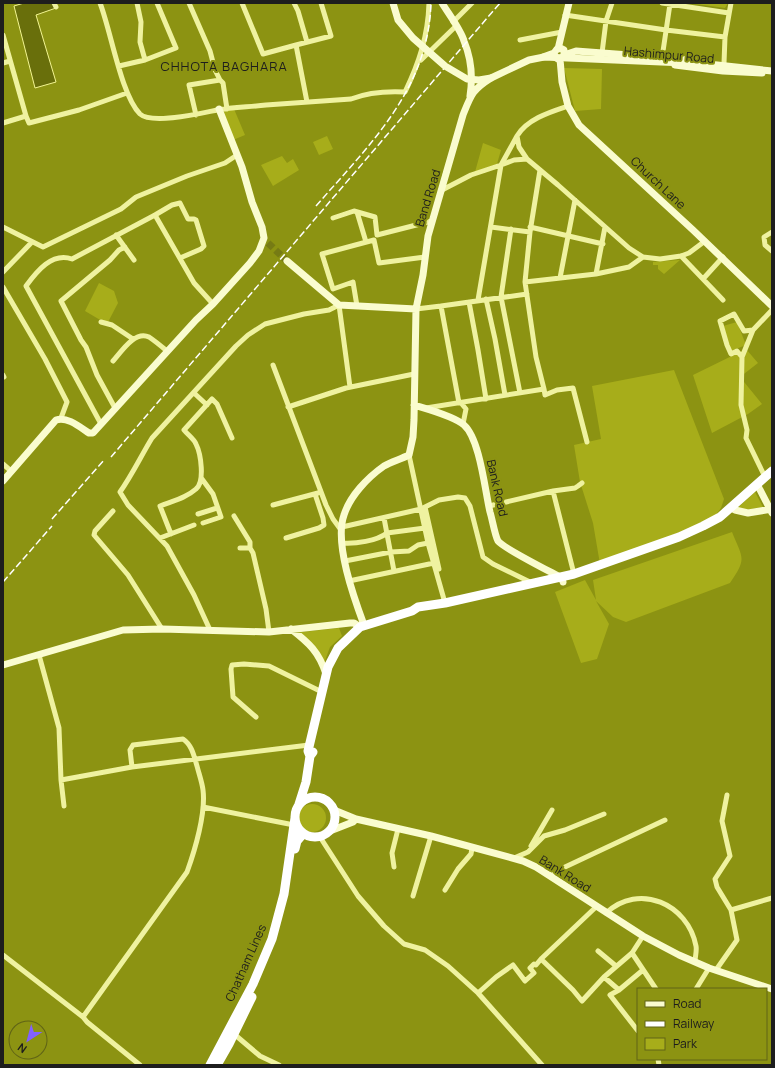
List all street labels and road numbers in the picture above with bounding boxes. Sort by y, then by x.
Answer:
street label: Hashimpur Road [623,42,715,67]
street label: Church Lane [627,153,690,213]
street label: Band Road [411,167,444,229]
street label: Bank Road [483,458,512,518]
street label: Bank Road [536,851,594,896]
street label: Chatham Lines [221,921,270,1004]

